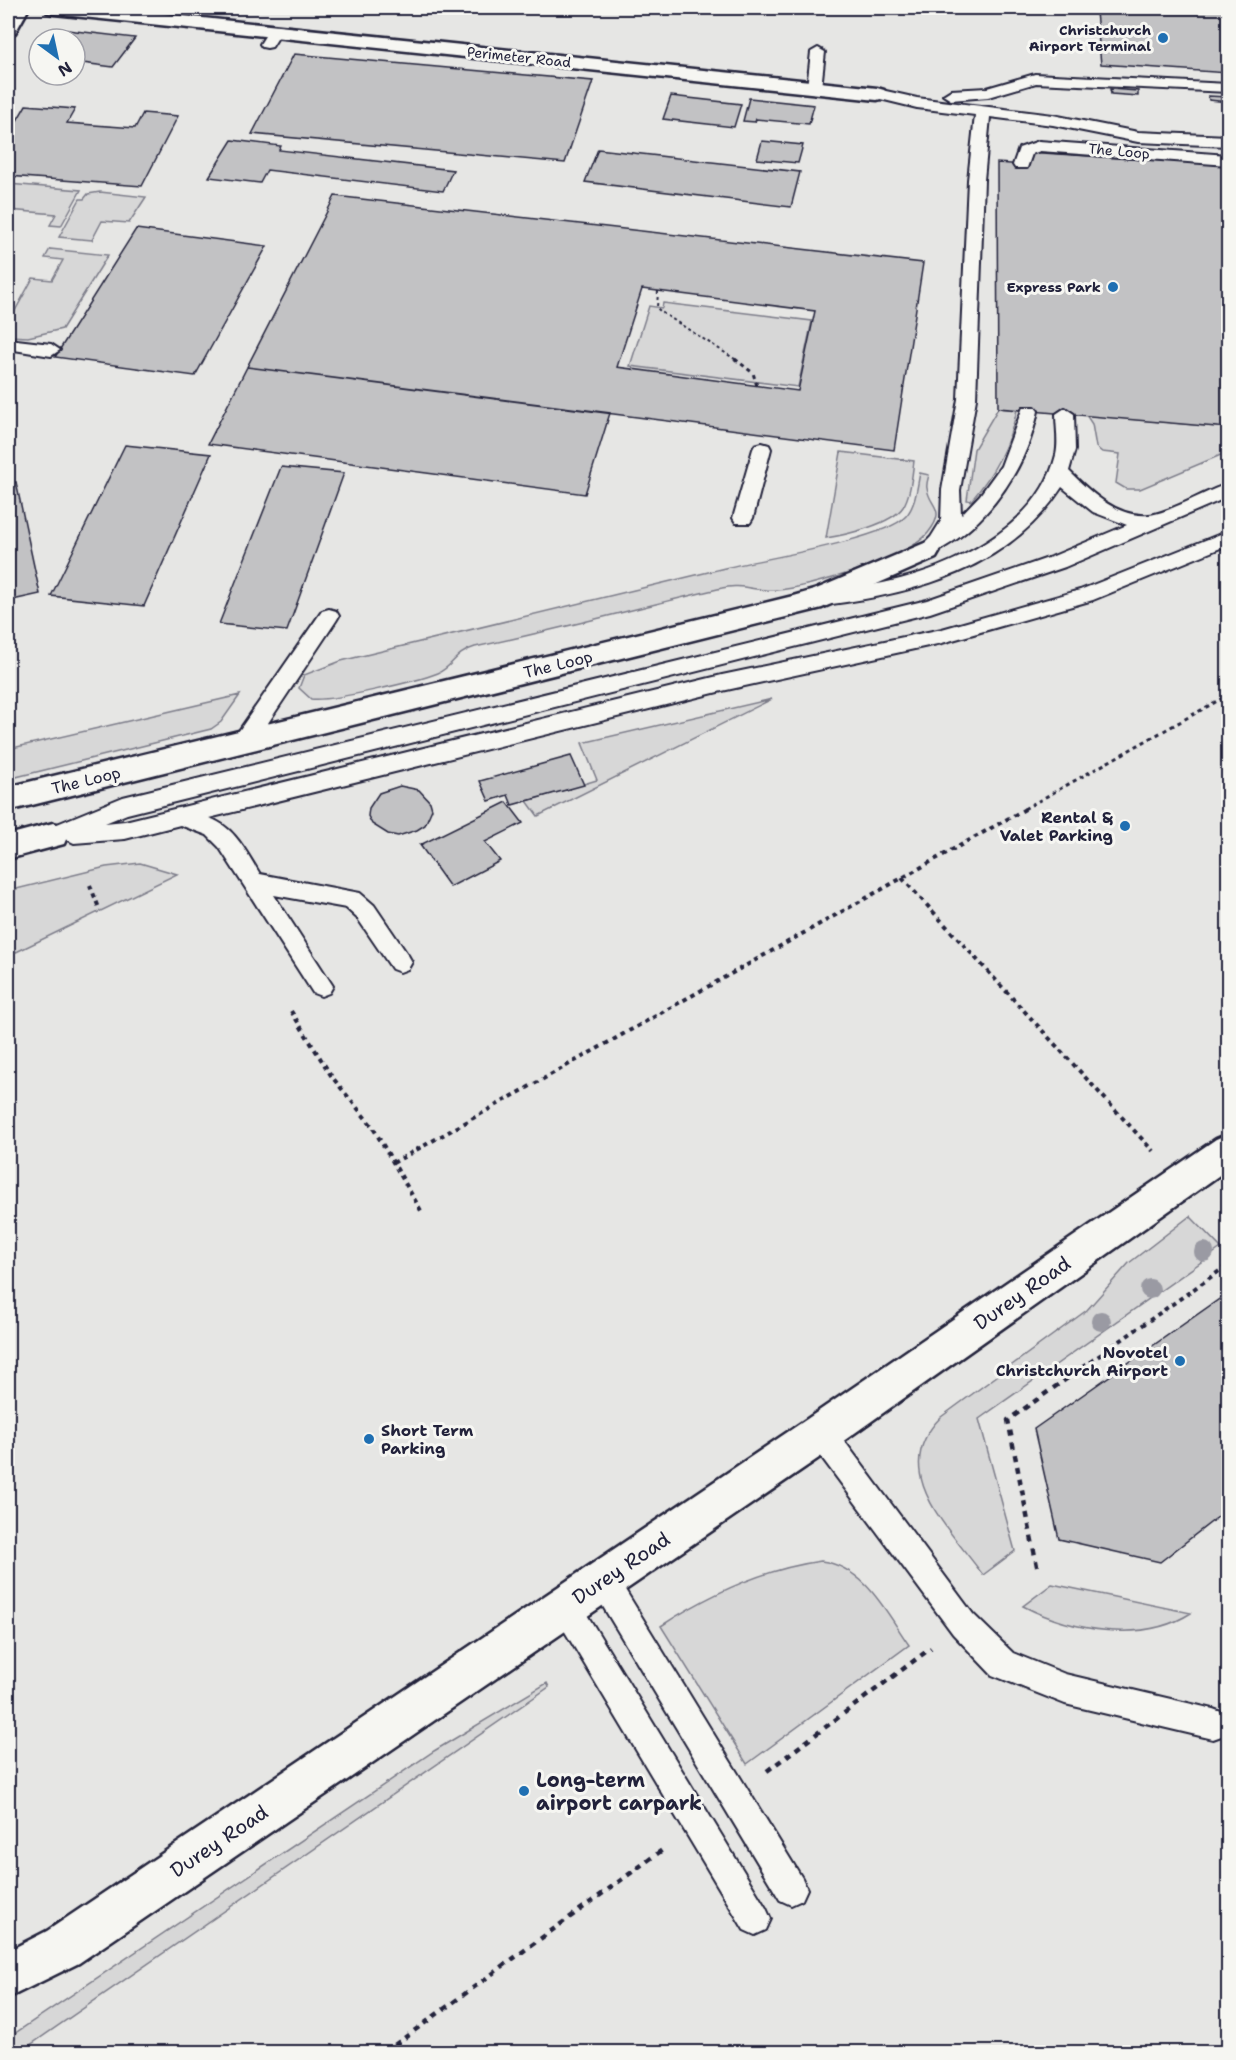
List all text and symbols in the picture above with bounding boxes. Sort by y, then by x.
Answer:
place label: Christchurch Airport Terminal [1029,21,1151,55]
north arrow [27,27,87,87]
marker: Christchurch Airport Terminal [1156,31,1170,45]
street label: Perimeter Road [466,43,572,71]
text: N [54,57,76,81]
street label: The Loop [1088,139,1151,163]
place label: Express Park [1006,278,1101,296]
marker: Express Park [1106,280,1120,294]
street label: The Loop [521,646,595,683]
street label: The Loop [49,762,123,799]
place label: Rental & Valet Parking [1000,807,1113,846]
marker: Rental & Valet Parking [1118,819,1132,833]
street label: Durey Road [968,1250,1076,1336]
place label: Novotel Christchurch Airport [996,1342,1168,1381]
marker: Novotel Christchurch Airport [1173,1354,1187,1368]
place label: Short Term Parking [381,1420,474,1459]
marker: Short Term Parking [362,1432,376,1446]
street label: Durey Road [567,1526,675,1610]
place label: Long-term airport carpark [536,1767,702,1816]
marker: Long-term airport carpark [517,1784,531,1798]
street label: Durey Road [165,1799,273,1883]

